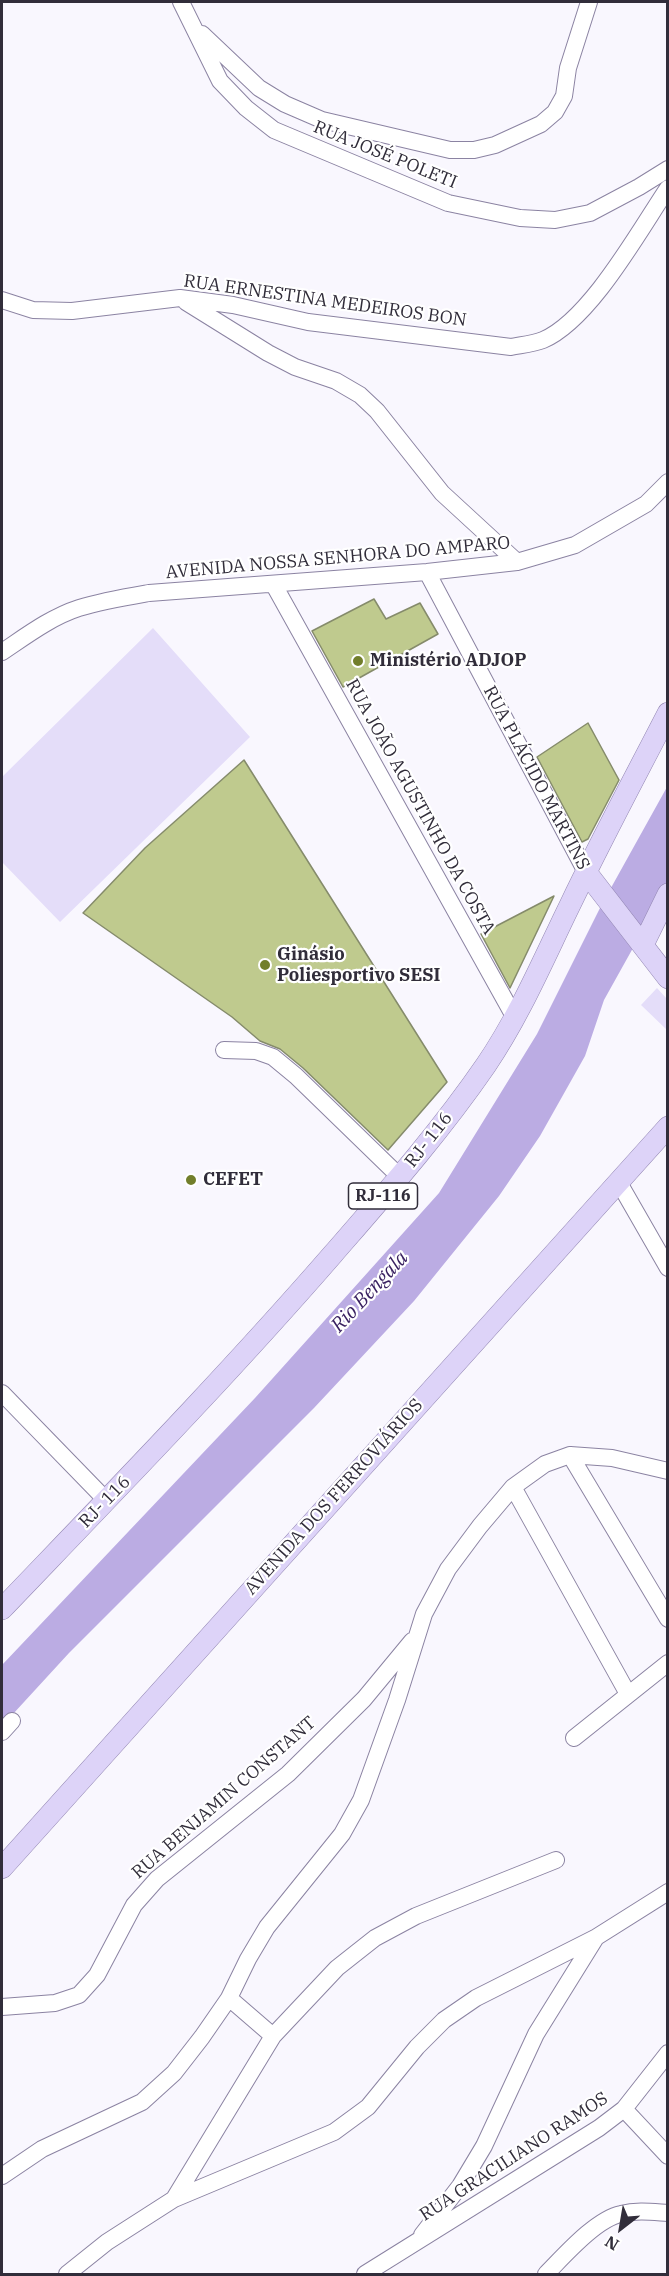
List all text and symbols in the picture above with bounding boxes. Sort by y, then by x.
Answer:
street label: RUA JOSÉ POLETI [310,116,460,194]
street label: RUA ERNESTINA MEDEIROS BON [182,270,468,332]
street label: AVENIDA NOSSA SENHORA DO AMPARO [165,532,511,584]
place label: Ministério ADJOP [370,650,526,672]
marker: Ministério ADJOP [351,654,365,668]
street label: RUA JOÃO AGUSTINHO DA COSTA [340,675,500,939]
street label: RUA PLÁCIDO MARTINS [478,682,594,874]
place label: Ginásio Poliesportivo SESI [277,944,440,986]
marker: Ginásio Poliesportivo SESI [258,958,272,972]
street label: RJ- 116 [401,1108,457,1172]
place label: CEFET [203,1169,263,1191]
marker: CEFET [184,1173,198,1187]
road number: RJ-116 [348,1183,418,1209]
water label: Rio Bengala [327,1247,413,1337]
street label: AVENIDA DOS FERROVIÁRIOS [240,1395,428,1599]
street label: RJ- 116 [75,1471,135,1533]
street label: RUA BENJAMIN CONSTANT [128,1712,320,1884]
street label: RUA GRACILIANO RAMOS [416,2088,612,2226]
north arrow [591,2198,651,2258]
text: N [601,2232,622,2255]

